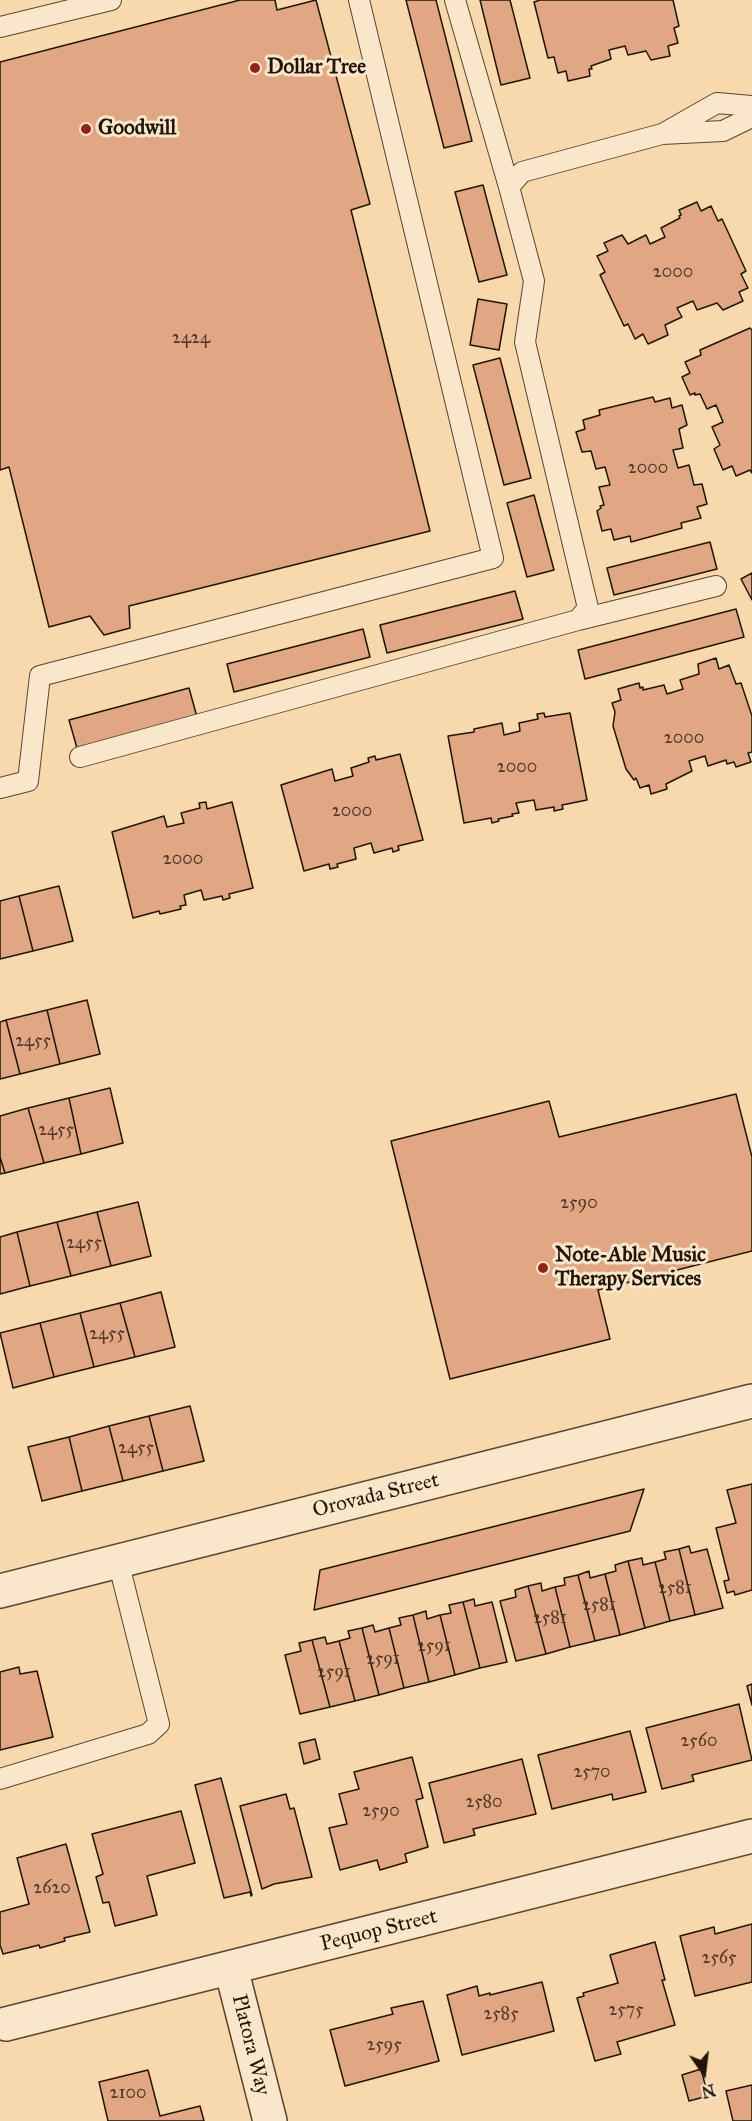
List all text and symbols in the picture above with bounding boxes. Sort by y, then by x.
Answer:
place label: Dollar Tree [267,55,366,81]
marker: Dollar Tree [248,61,262,75]
place label: Goodwill [98,116,176,142]
marker: Goodwill [79,122,93,136]
house number: 2000 [653,262,693,284]
house number: 2424 [172,328,210,350]
house number: 2000 [628,458,668,480]
house number: 2000 [664,728,704,750]
house number: 2000 [497,757,537,779]
house number: 2000 [332,801,372,823]
house number: 2000 [163,849,203,871]
house number: 2455 [15,1031,51,1053]
house number: 2455 [38,1120,74,1142]
house number: 2590 [560,1193,598,1215]
house number: 2455 [66,1233,102,1255]
place label: Note-Able Music Therapy Services [555,1243,706,1293]
marker: Note-Able Music Therapy Services [536,1261,550,1275]
house number: 2455 [89,1324,125,1346]
house number: 2455 [118,1438,154,1460]
street label: Orovada Street [310,1468,442,1524]
house number: 2581 [658,1578,692,1600]
house number: 2581 [582,1595,616,1617]
house number: 2581 [533,1608,567,1630]
house number: 2591 [417,1636,451,1658]
house number: 2591 [366,1649,400,1671]
house number: 2591 [317,1662,351,1684]
house number: 2560 [681,1731,717,1753]
house number: 2570 [573,1762,611,1784]
house number: 2580 [465,1792,503,1814]
house number: 2590 [362,1801,400,1823]
house number: 2620 [33,1878,71,1900]
street label: Pequop Street [318,1904,440,1958]
house number: 2565 [702,1948,736,1970]
street label: Platora Way [225,1992,275,2098]
house number: 2575 [608,2000,644,2022]
house number: 2585 [483,2004,519,2026]
house number: 2595 [366,2035,402,2057]
north arrow [674,2043,734,2103]
text: N [700,2080,717,2102]
house number: 2100 [110,2083,146,2105]

